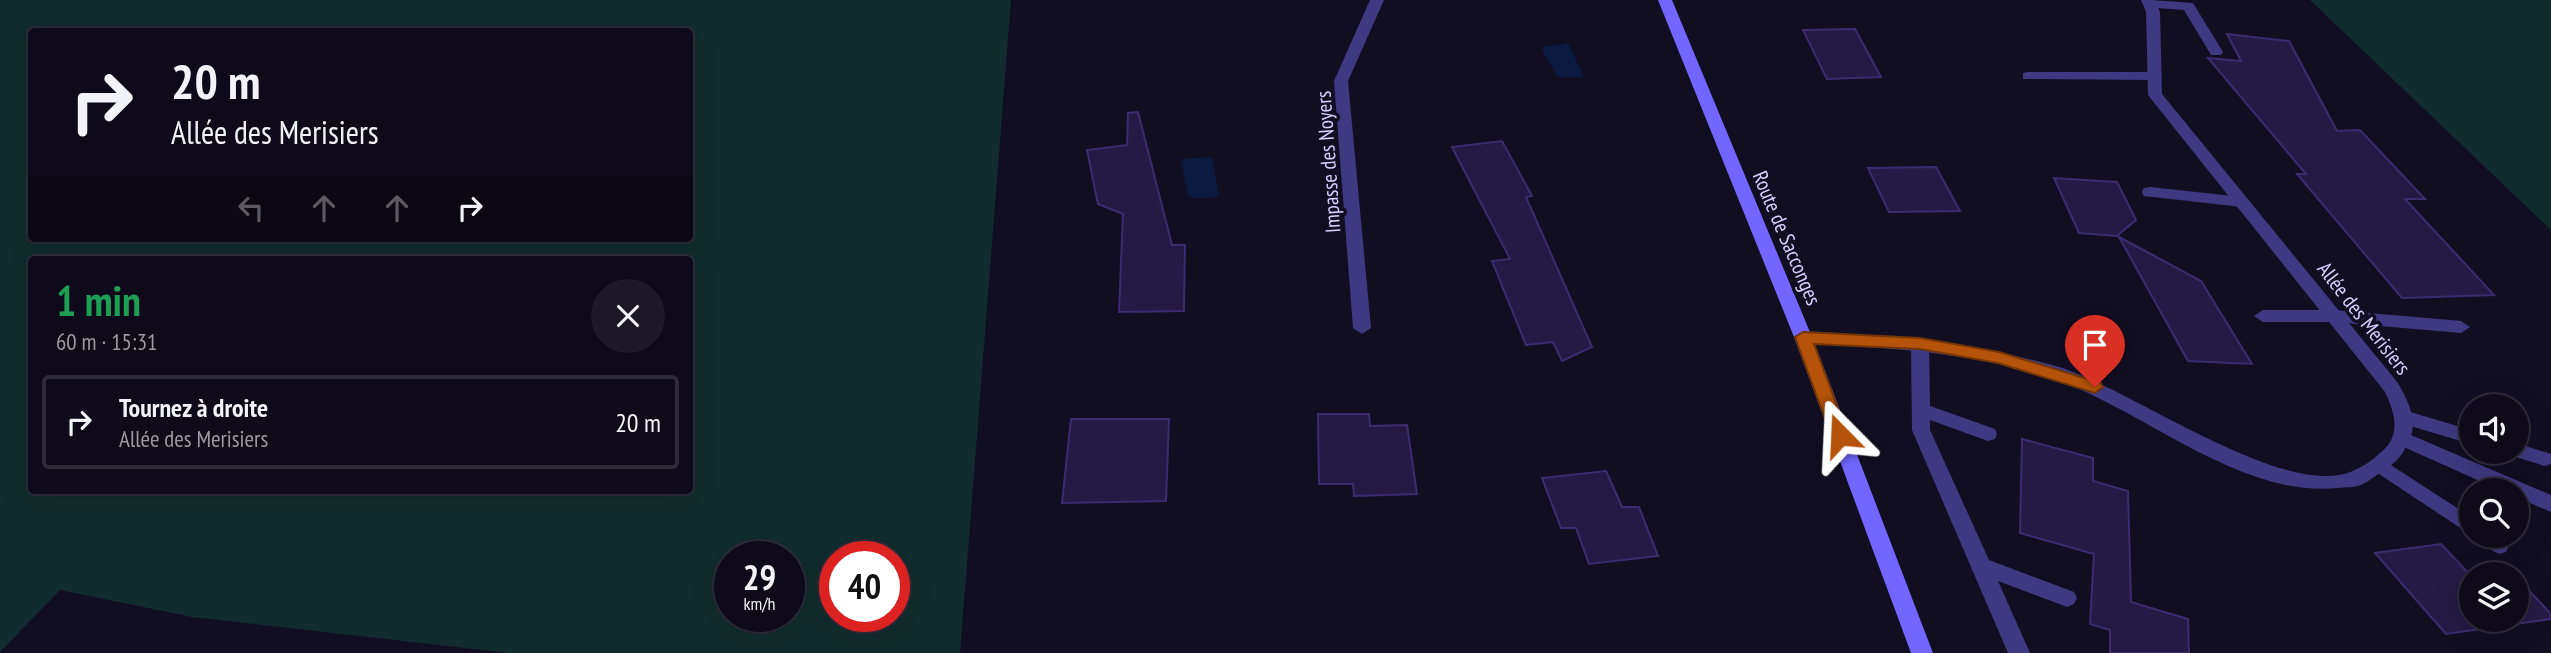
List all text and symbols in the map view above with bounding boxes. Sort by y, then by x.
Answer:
text: 20 m [171,49,260,113]
icon: right [56,56,147,147]
street label: Impasse des Noyers [1310,90,1346,234]
text: Allée des Merisiers [171,111,379,153]
street label: Route de Sacconges [1747,167,1827,309]
icon: left [232,189,270,227]
icon: ahead [305,189,343,227]
icon: ahead [378,189,416,227]
icon: right [451,189,489,227]
street label: Allée des Merisiers [2311,256,2417,380]
text: 1 min [56,273,141,328]
button: close [591,279,665,353]
pin [2065,315,2125,387]
icon: arrive [2076,326,2114,364]
text: 60 m · 15:31 [56,327,157,356]
text: Tournez à droite [119,391,268,424]
map controls [2459,394,2529,632]
button: sound [2459,394,2529,464]
position arrow [1803,398,1877,472]
icon: right [60,403,98,441]
text: 20 m [615,406,661,439]
text: Allée des Merisiers [119,424,268,453]
button: search [2459,478,2529,548]
speed limit sign: 40 [819,541,910,632]
text: 29 [743,554,776,600]
button: layers [2459,562,2529,632]
text: km/h [744,592,775,615]

